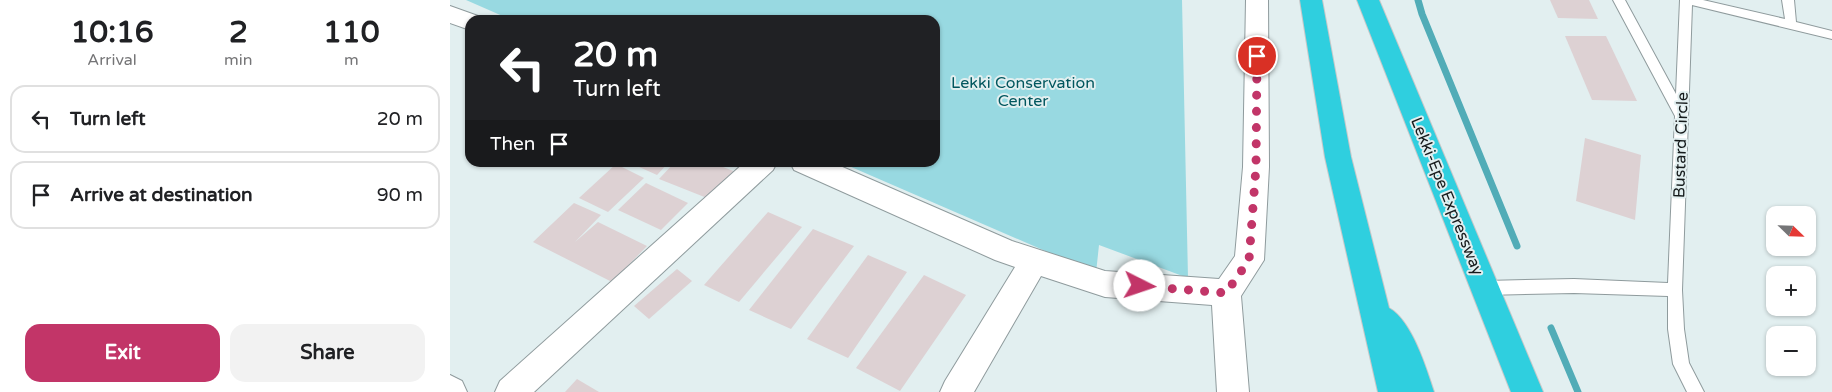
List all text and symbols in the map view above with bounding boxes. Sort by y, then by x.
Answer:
text: 10:16 [70,14,154,51]
text: 2 [229,14,248,51]
text: 110 [323,14,380,51]
text: 20 m [573,34,658,76]
icon: left [490,35,555,100]
pin [1236,35,1278,77]
icon: arrive [1243,42,1271,70]
text: Arrival [87,50,137,70]
text: min [224,50,253,70]
text: m [344,50,359,70]
park label: Lekki Conservation Center [951,73,1095,111]
text: Turn left [573,76,661,102]
street label: Bustard Circle [1669,92,1693,198]
icon: left [27,105,55,133]
text: Turn left [70,108,146,130]
text: 20 m [377,108,423,130]
street label: Lekki-Epe Expressway [1406,114,1488,279]
icon: arrive [545,130,573,158]
text: Then [490,133,535,155]
icon: arrive [27,181,55,209]
text: Arrive at destination [70,184,253,206]
text: 90 m [377,184,423,206]
north arrow [1766,206,1816,256]
map controls [1766,206,1816,376]
position arrow [1113,259,1165,311]
button: + [1766,266,1816,316]
button: Exit [25,324,220,382]
button: Share [230,324,425,382]
button: − [1766,326,1816,376]

